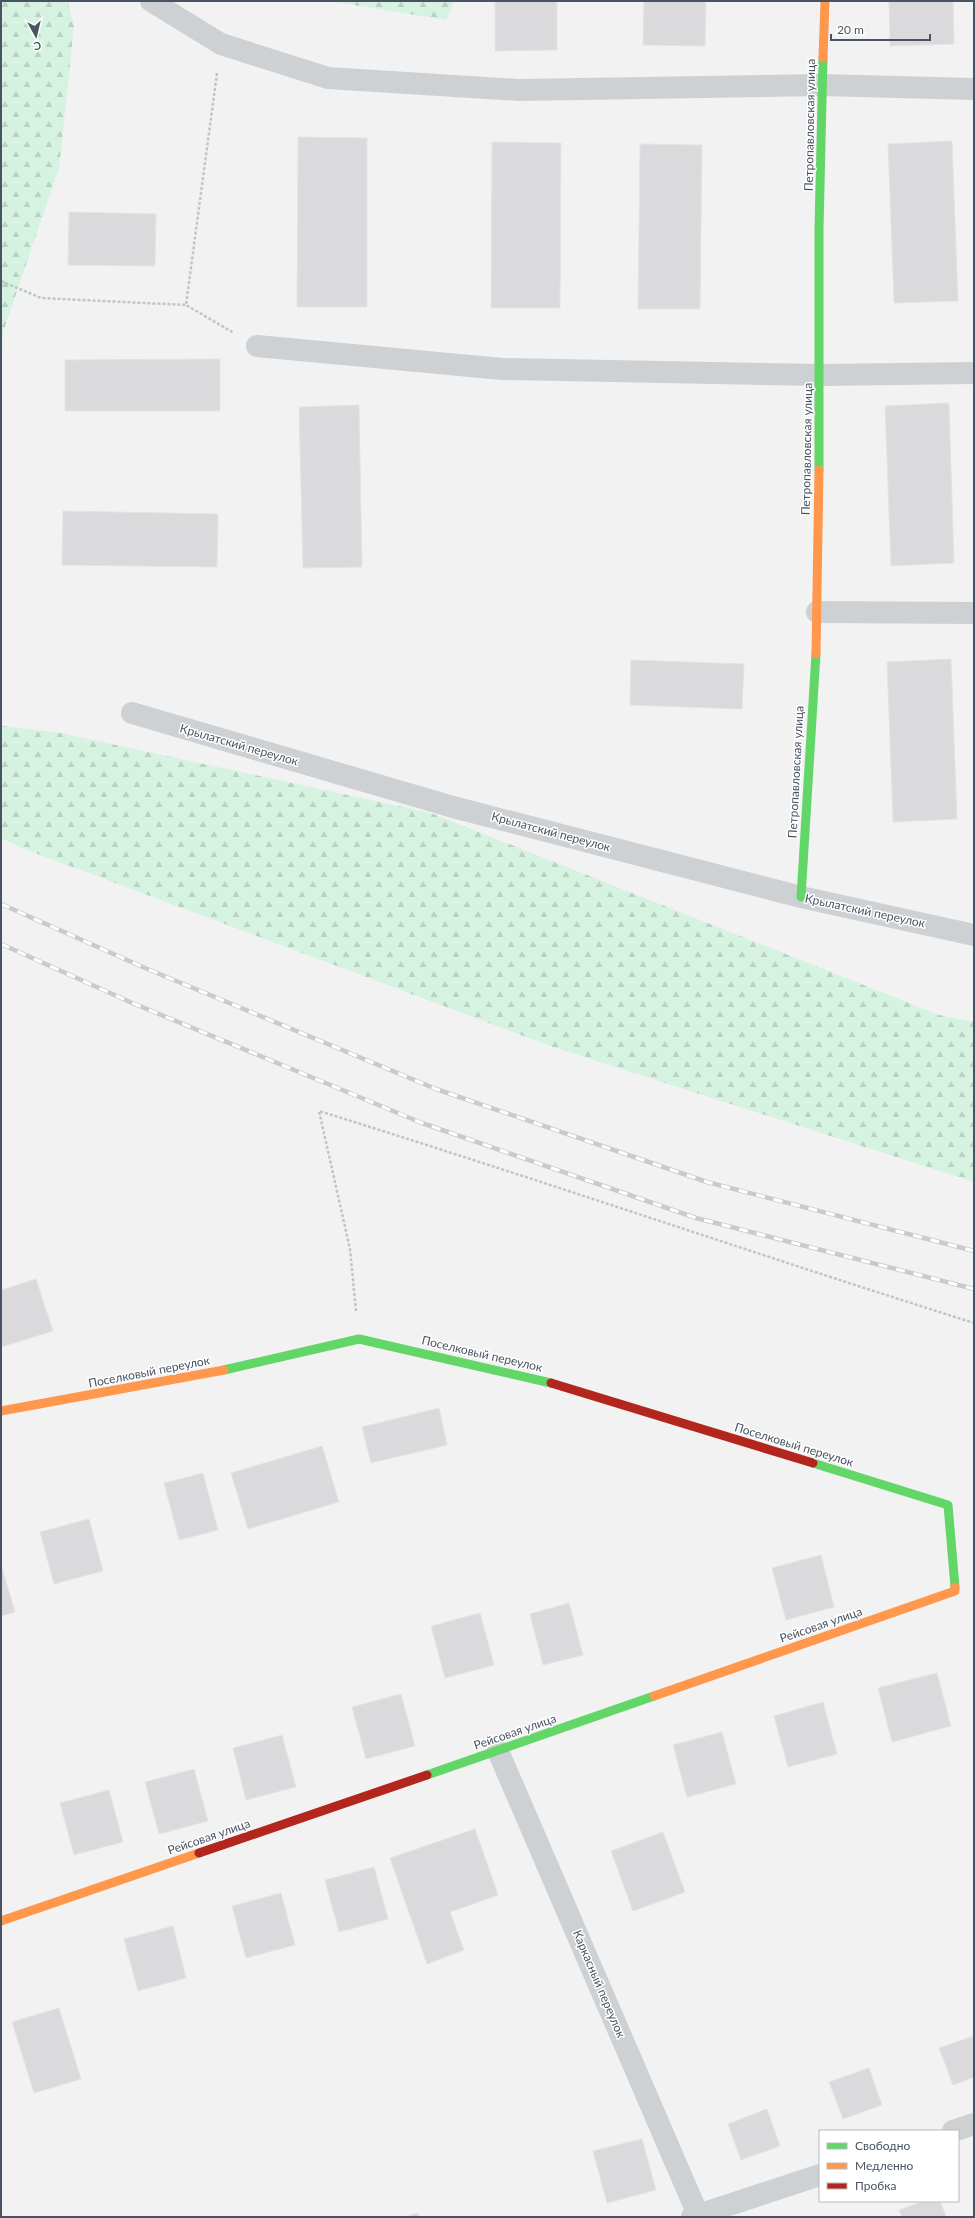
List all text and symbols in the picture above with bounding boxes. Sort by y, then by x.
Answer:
north arrow [16,16,56,56]
scale bar [831,16,930,42]
text: 20 m [837,22,864,37]
text: С [32,39,42,53]
street label: Петропавловская улица [801,59,818,191]
street label: Петропавловская улица [798,383,815,515]
street label: Петропавловская улица [785,705,806,839]
street label: Крылатский переулок [178,720,301,769]
street label: Крылатский переулок [490,808,613,855]
street label: Крылатский переулок [804,890,927,931]
street label: Поселковый переулок [420,1332,545,1375]
street label: Поселковый переулок [87,1352,212,1391]
street label: Поселковый переулок [733,1419,856,1470]
street label: Рейсовая улица [778,1603,864,1646]
street label: Рейсовая улица [472,1710,558,1753]
street label: Рейсовая улица [166,1815,252,1858]
street label: Каркасный переулок [570,1928,629,2041]
legend [819,2130,959,2202]
text: Свободно [855,2138,911,2153]
text: Медленно [855,2158,914,2173]
text: Пробка [855,2178,896,2193]

